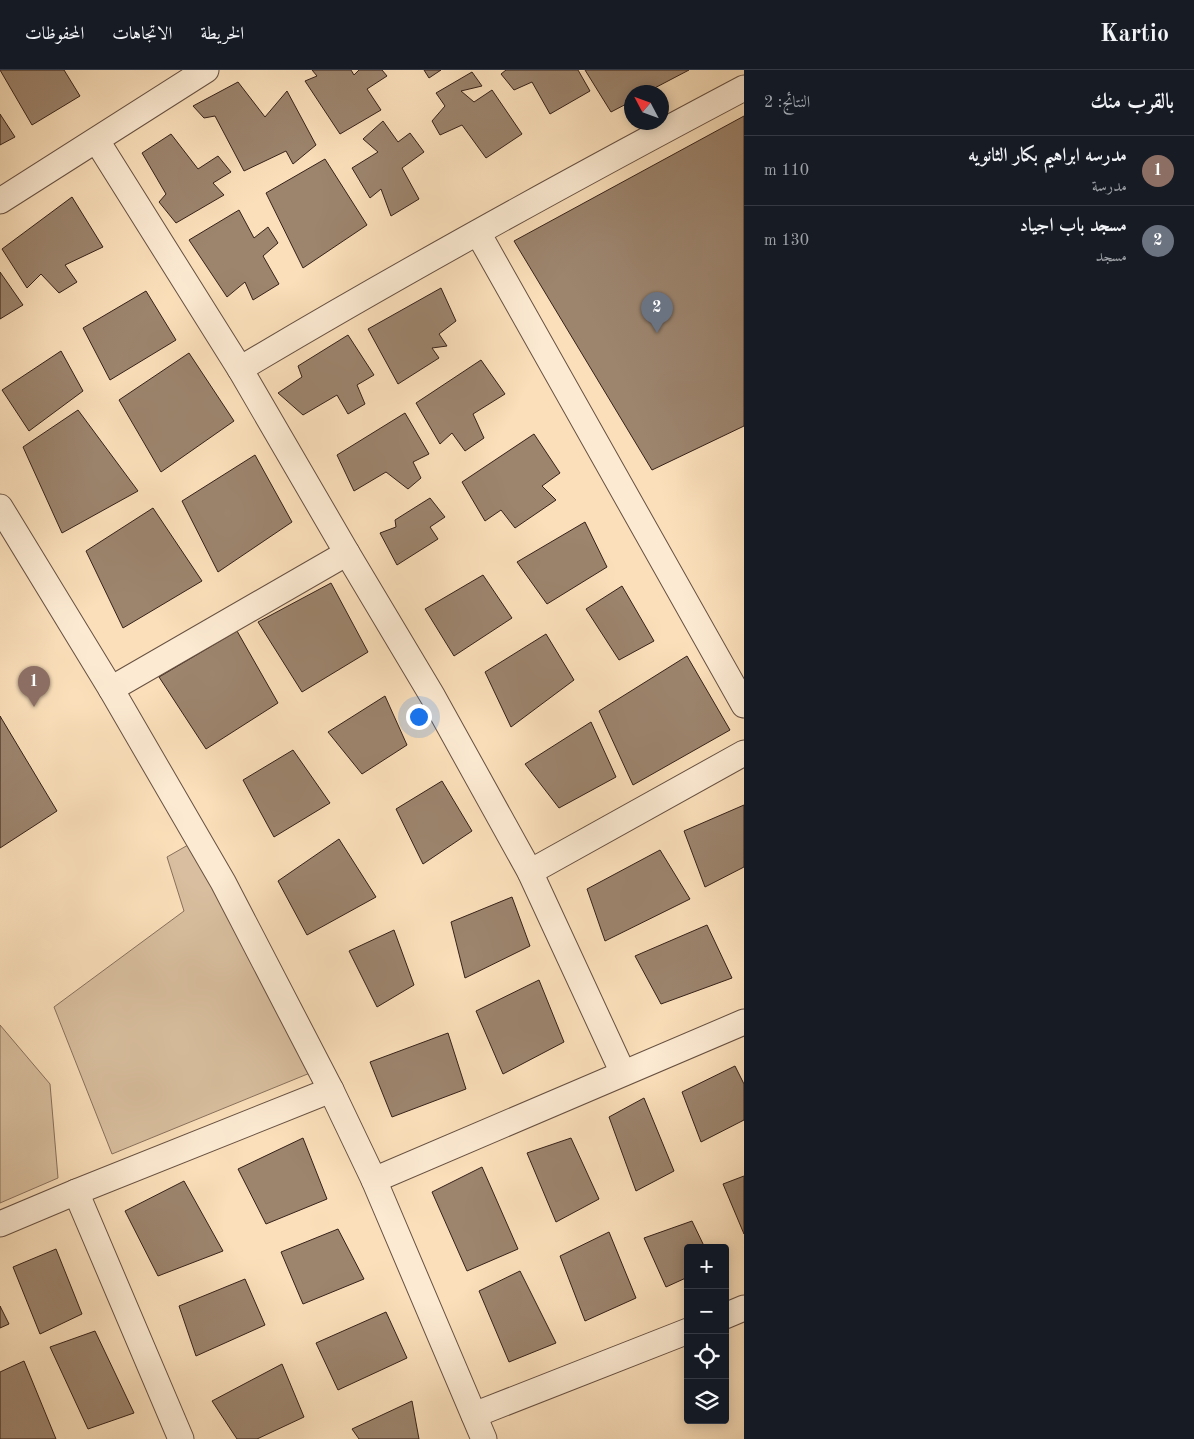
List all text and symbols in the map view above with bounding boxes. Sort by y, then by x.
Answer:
text: Kartio [1100,23,1169,47]
text: المحفوظات [25,25,84,43]
text: الاتجاهات [112,25,172,43]
text: الخريطة [200,25,244,43]
north arrow [624,85,669,130]
text: بالقرب منك [1091,92,1174,113]
text: النتائج: 2 [764,95,810,111]
text: مدرسه ابراهيم بكار الثانويه [968,147,1127,166]
text: 110 m [764,163,809,179]
text: 1 [1153,163,1163,179]
text: مدرسة [1092,179,1127,195]
text: مسجد باب اجياد [1019,217,1127,236]
text: 130 m [764,233,809,249]
text: 2 [1153,233,1163,249]
text: مسجد [1096,249,1127,265]
pin: 2 [641,292,673,333]
pin: 1 [18,666,50,707]
your location [406,704,432,730]
map controls [684,1244,729,1424]
button: + [684,1244,729,1289]
button: − [684,1289,729,1334]
button: locate [684,1334,729,1379]
button: layers [684,1379,729,1424]

